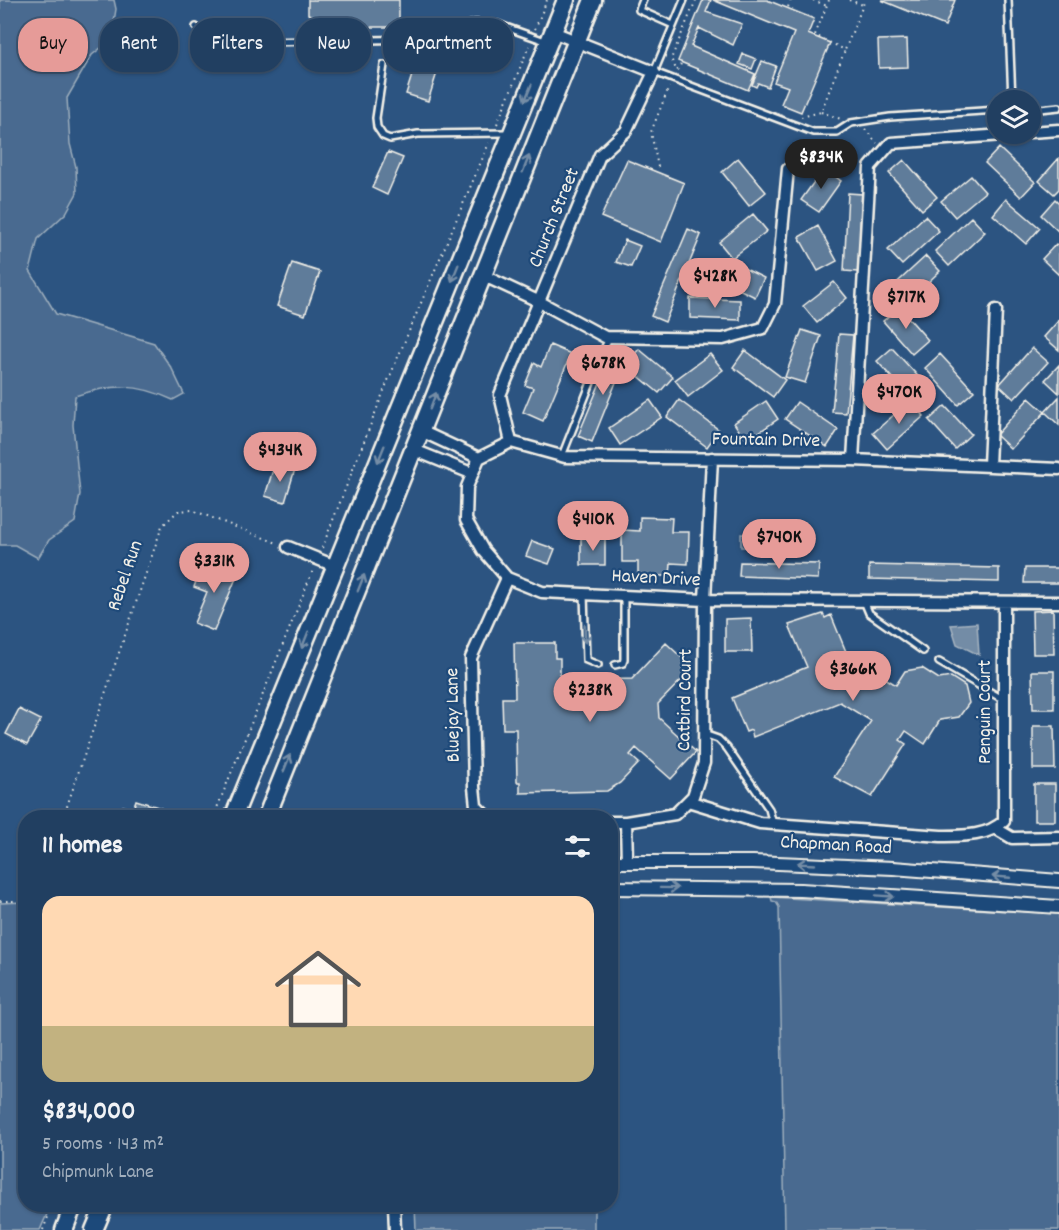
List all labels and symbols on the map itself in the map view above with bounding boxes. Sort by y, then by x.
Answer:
one-way arrow [522,83,533,102]
pin: $834K [779,139,863,190]
one-way arrow [522,155,533,174]
street label: Church Street [522,164,588,272]
pin: $428K [673,258,757,309]
one-way arrow [448,264,459,282]
pin: $717K [864,279,948,330]
pin: $678K [561,345,645,396]
pin: $470K [857,374,941,425]
one-way arrow [429,392,440,411]
street label: Fountain Drive [712,426,821,456]
pin: $434K [238,432,322,483]
one-way arrow [375,444,386,463]
pin: $410K [551,501,635,552]
pin: $740K [737,519,821,570]
street label: Rebel Run [101,537,151,615]
pin: $331K [172,543,256,594]
street label: Haven Drive [611,563,701,595]
one-way arrow [356,574,367,592]
one-way arrow [579,623,591,643]
one-way arrow [299,630,310,648]
street label: Catbird Court [671,648,701,752]
pin: $366K [811,651,895,702]
street label: Penguin Court [972,660,1000,764]
street label: Bluejay Lane [439,667,469,763]
pin: $238K [548,672,632,723]
one-way arrow [283,754,294,773]
street label: Chapman Road [779,829,893,863]
one-way arrow [797,859,817,870]
one-way arrow [991,871,1011,882]
one-way arrow [658,883,678,894]
one-way arrow [874,891,894,902]

